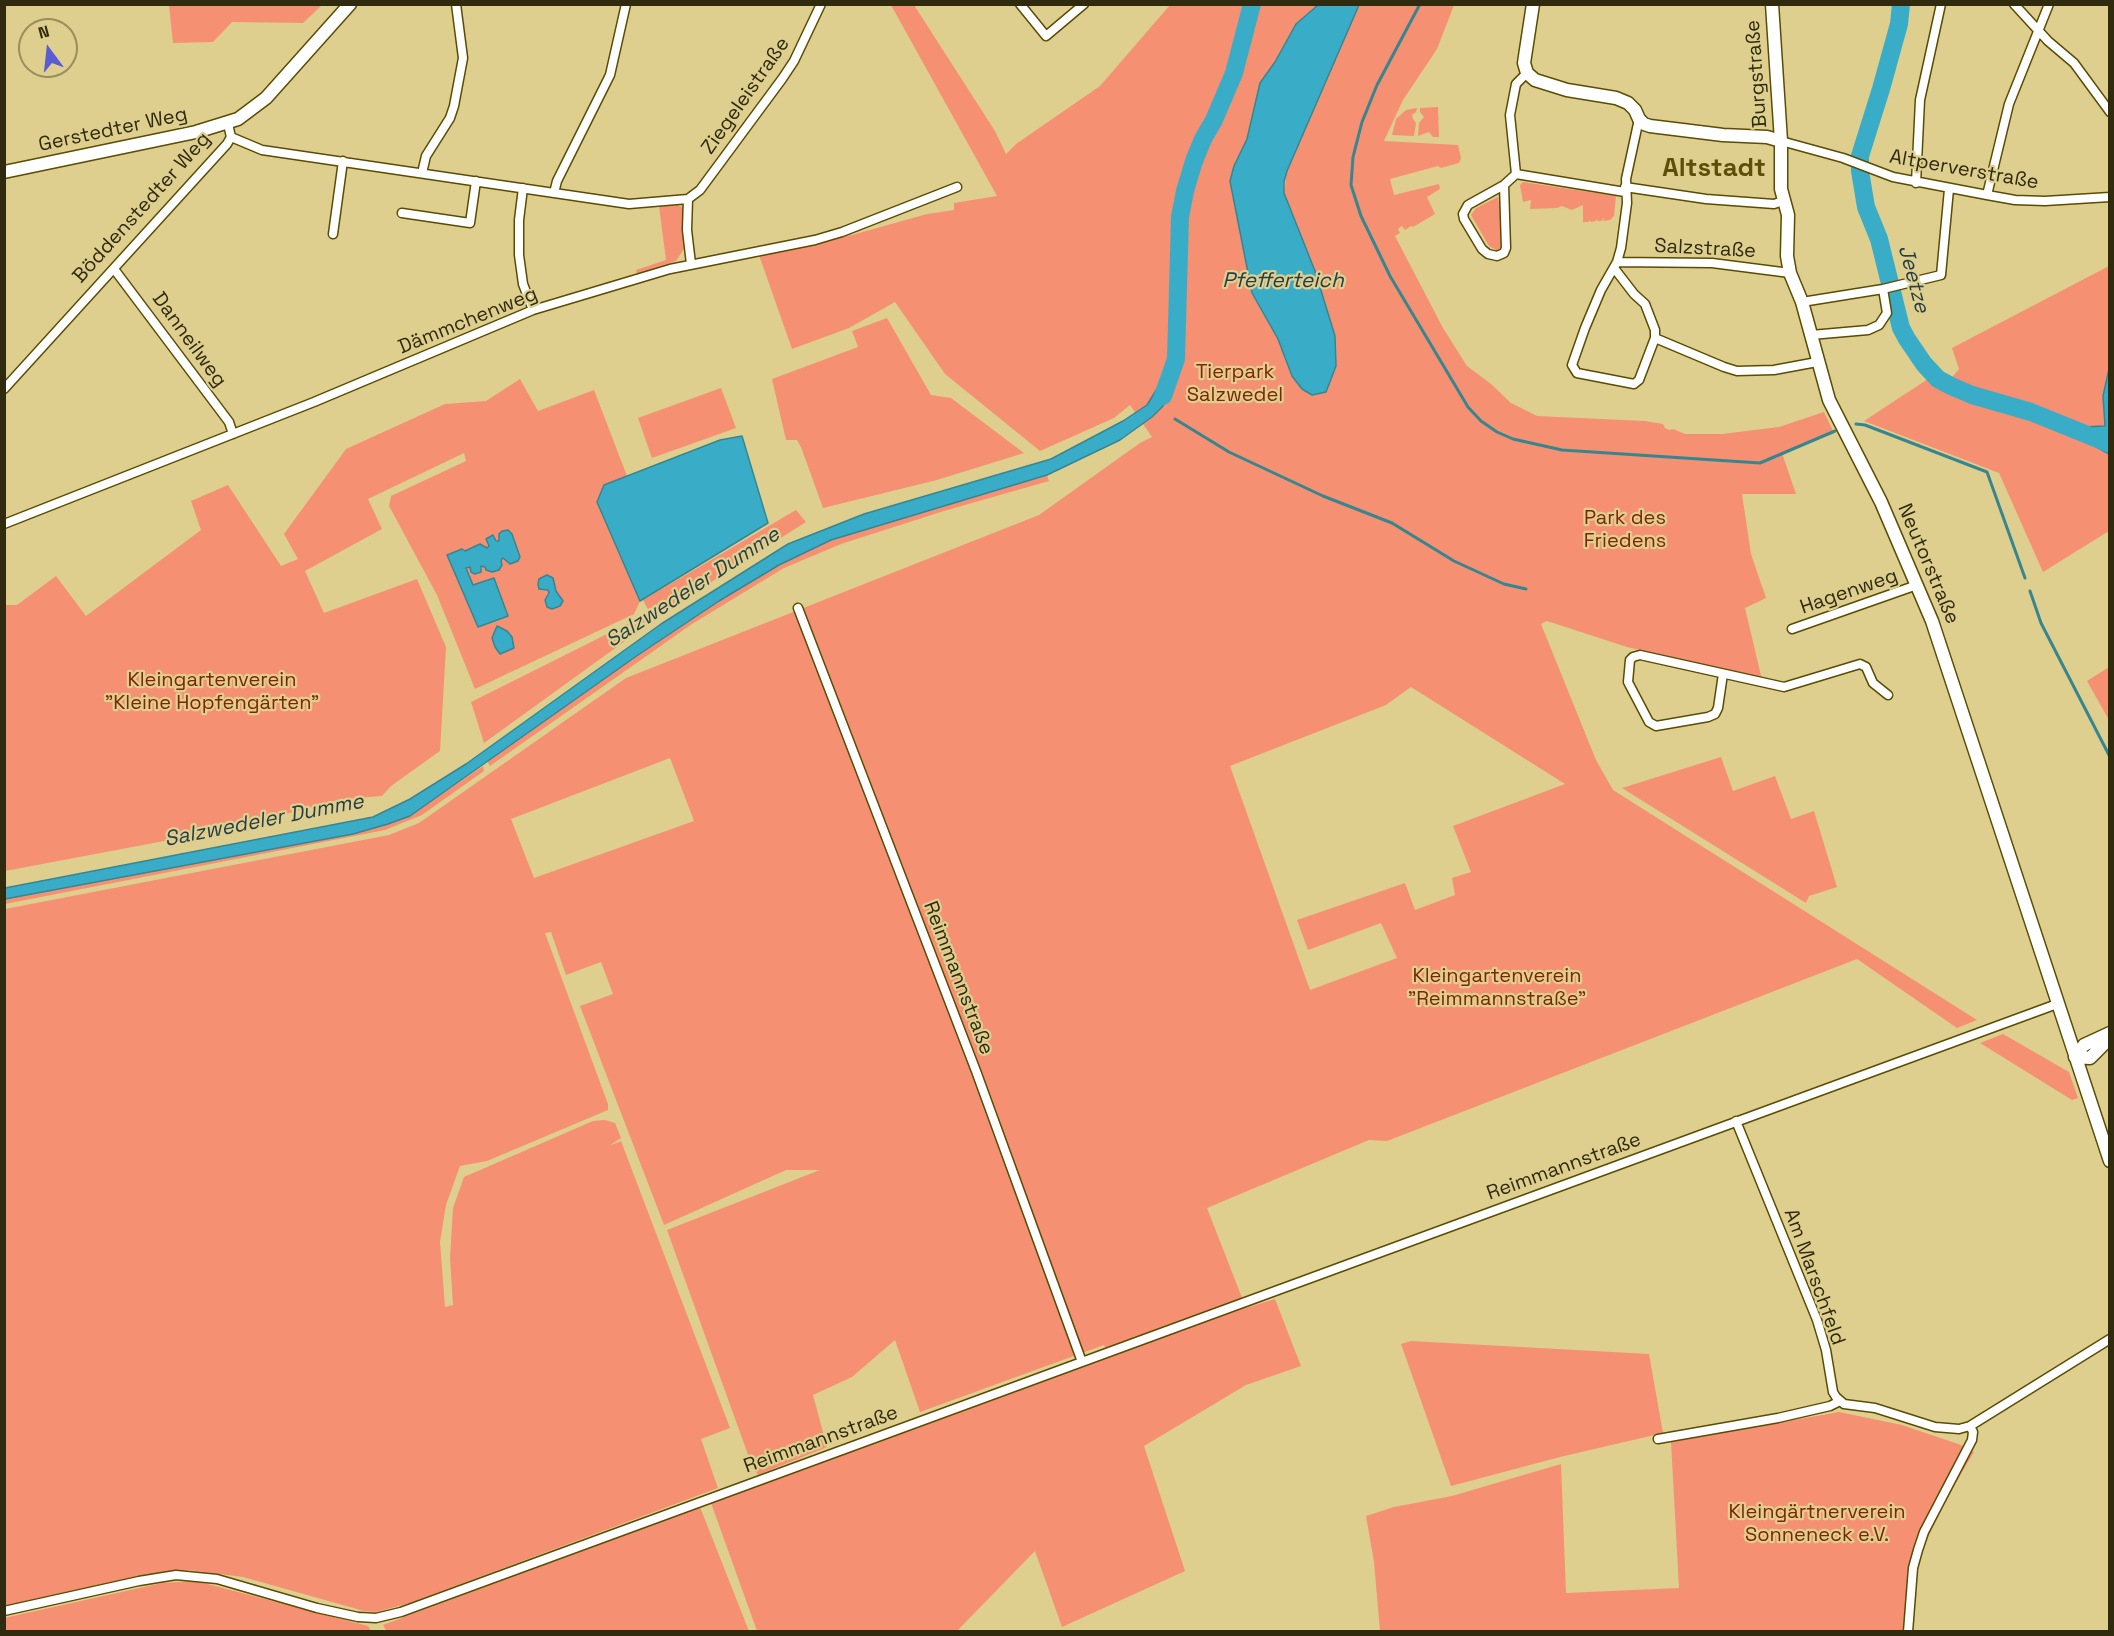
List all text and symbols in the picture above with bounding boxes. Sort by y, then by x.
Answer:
north arrow [18,18,78,78]
street label: Burgstraße [1741,19,1773,129]
text: N [36,21,52,44]
street label: Ziegeleistraße [697,33,795,159]
street label: Gerstedter Weg [36,103,190,157]
street label: Böddenstedter Weg [68,128,216,288]
street label: Altperverstraße [1888,145,2040,195]
district label: Altstadt [1662,153,1766,185]
street label: Salzstraße [1654,234,1756,264]
water label: Jeetze [1892,242,1934,316]
water label: Pfefferteich [1222,268,1344,294]
street label: Dämmchenweg [395,282,541,360]
street label: Danneilweg [147,288,231,392]
park label: Tierpark Salzwedel [1187,361,1283,408]
street label: Neutorstraße [1892,500,1964,628]
park label: Park des Friedens [1584,507,1666,554]
water label: Salzwedeler Dumme [601,522,785,654]
street label: Hagenweg [1797,564,1901,620]
park label: Kleingartenverein "Kleine Hopfengärten" [105,669,319,716]
water label: Salzwedeler Dumme [162,789,366,853]
street label: Reimmannstraße [918,898,998,1058]
park label: Kleingartenverein "Reimmannstraße" [1408,965,1586,1012]
street label: Reimmannstraße [1484,1128,1644,1206]
street label: Am Marschfeld [1778,1205,1850,1349]
street label: Reimmannstraße [741,1401,901,1479]
park label: Kleingärtnerverein Sonneneck e.V. [1728,1501,1906,1548]

